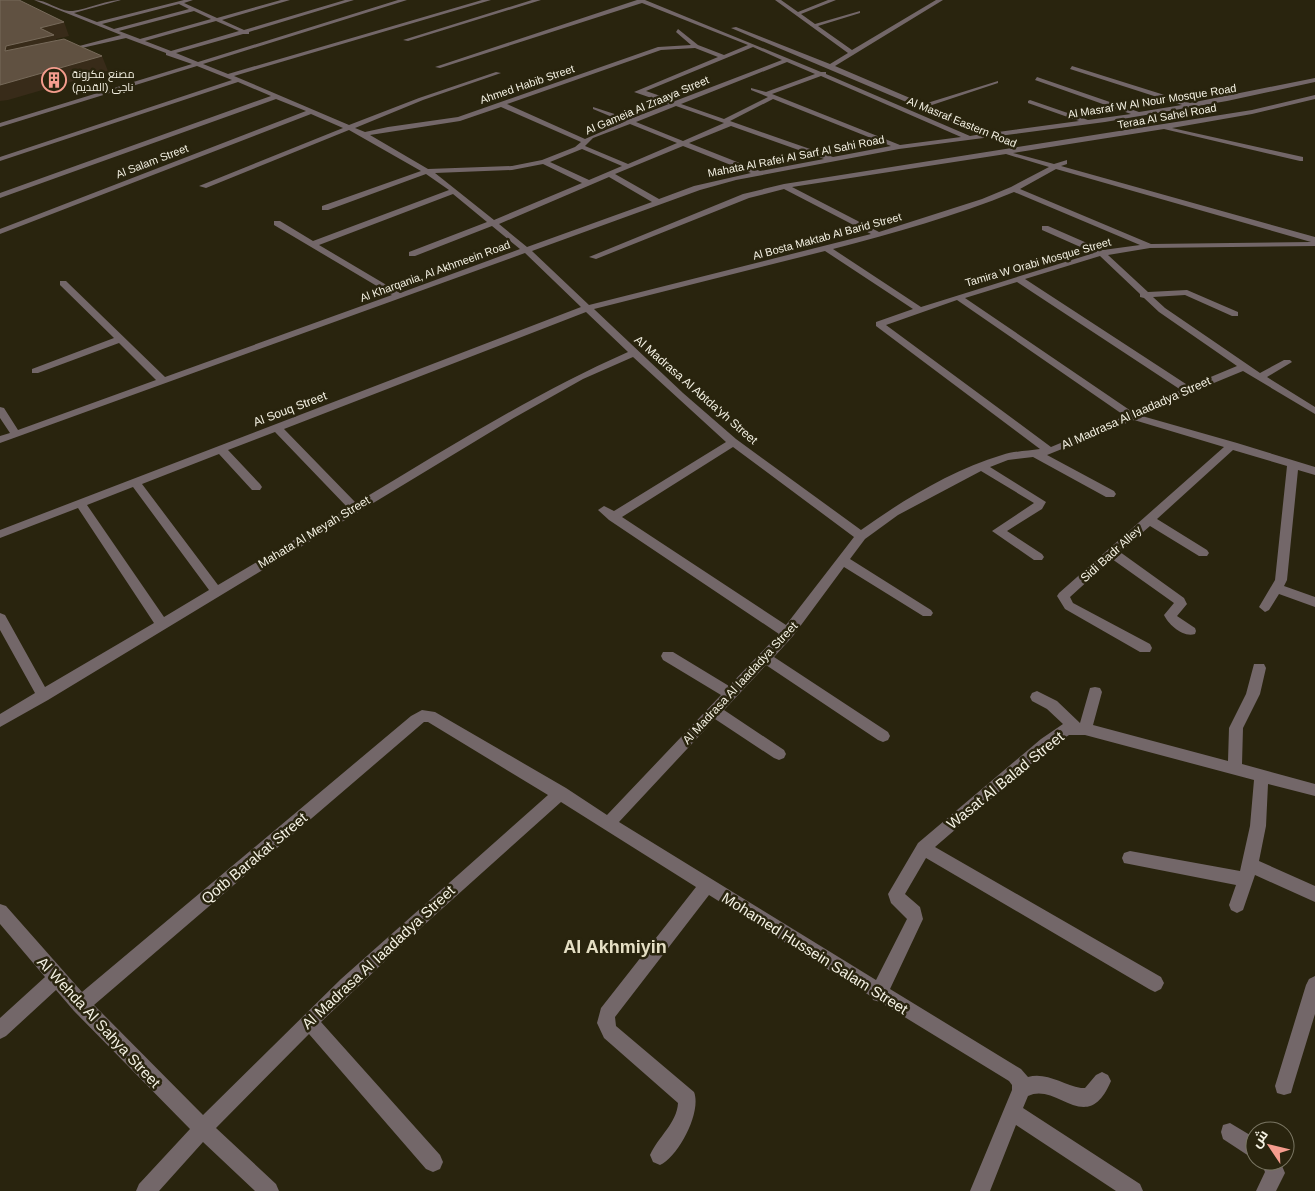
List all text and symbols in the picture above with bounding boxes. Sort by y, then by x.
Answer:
street label: Ahmed Habib Street [478,62,576,106]
building icon: مصنع مكرونة ناجى (القديم) [41,67,67,93]
place label: مصنع مكرونة ناجى (القديم) [72,68,135,95]
street label: Al Gameia Al Zraaya Street [583,73,711,137]
street label: Al Masraf W Al Nour Mosque Road [1067,82,1237,120]
street label: Al Masraf Eastern Road [906,95,1018,149]
street label: Teraa Al Sahel Road [1117,101,1217,131]
street label: Mahata Al Rafei Al Sarf Al Sahi Road [707,133,885,179]
street label: Al Salam Street [114,142,190,180]
street label: Al Bosta Maktab Al Barid Street [751,210,903,262]
street label: Tamira W Orabi Mosque Street [964,235,1112,289]
street label: Al Kharqania, Al Akhmeein Road [358,238,512,304]
street label: Al Madrasa Al Abtda'yh Street [632,333,761,448]
street label: Al Madrasa Al Iaadadya Street [1059,373,1213,452]
street label: Al Souq Street [251,388,329,429]
street label: Mahata Al Meyah Street [256,493,373,571]
street label: Sidi Badr Alley [1078,523,1144,585]
street label: Al Madrasa Al Iaadadya Street [680,618,801,747]
street label: Wasat Al Balad Street [943,727,1067,832]
street label: Qotb Barakat Street [198,808,311,907]
street label: Al Madrasa Al Iaadadya Street [298,881,458,1032]
street label: Mohamed Hussein Salam Street [719,889,912,1018]
district label: Al Akhmiyin [563,937,667,957]
street label: Al Wehda Al Sahya Street [34,953,165,1091]
north arrow [1245,1121,1295,1171]
text: ش [1248,1127,1272,1151]

